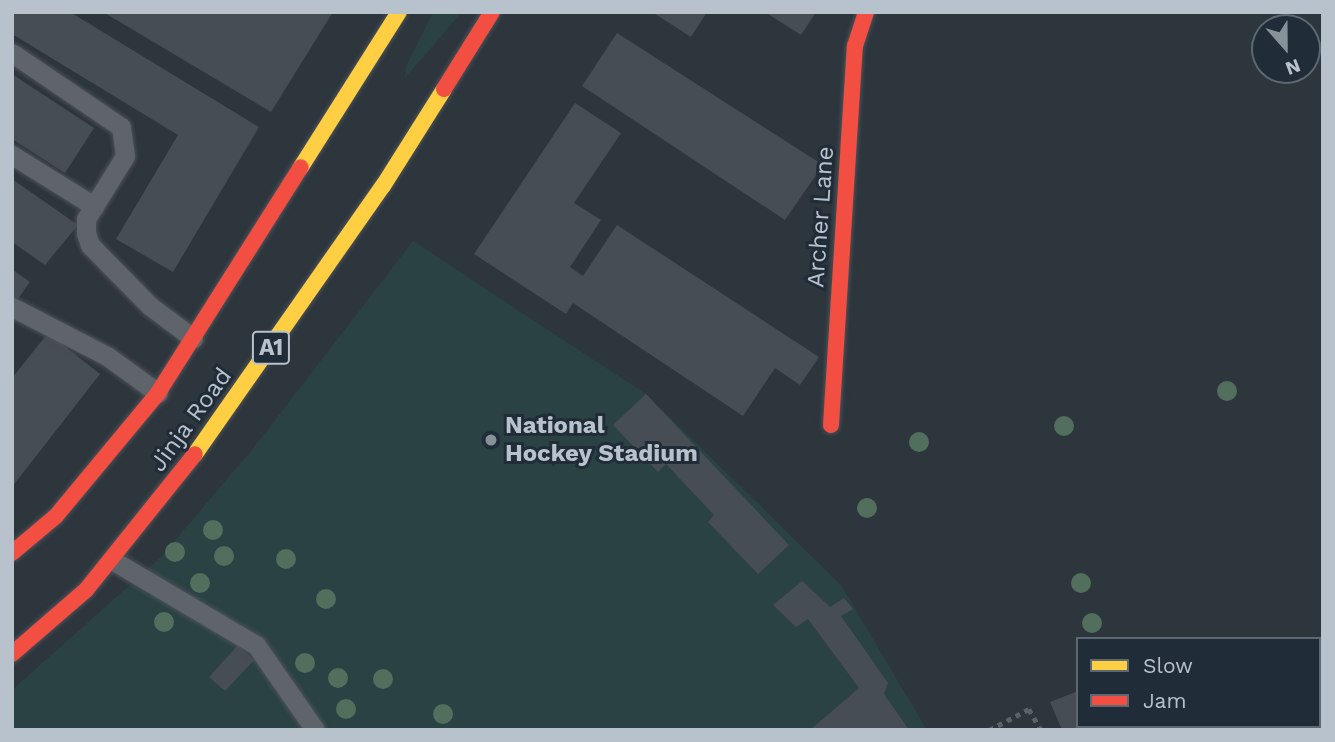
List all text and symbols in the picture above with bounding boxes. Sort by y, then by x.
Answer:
north arrow [1251,14,1321,84]
text: N [1282,54,1304,80]
street label: Archer Lane [802,145,840,289]
road number: A1 [252,328,290,368]
street label: Jinja Road [144,362,238,478]
place label: National Hockey Stadium [505,412,698,468]
marker: National Hockey Stadium [483,432,499,448]
legend [1076,637,1321,728]
text: Slow [1143,653,1193,678]
text: Jam [1143,688,1186,713]

